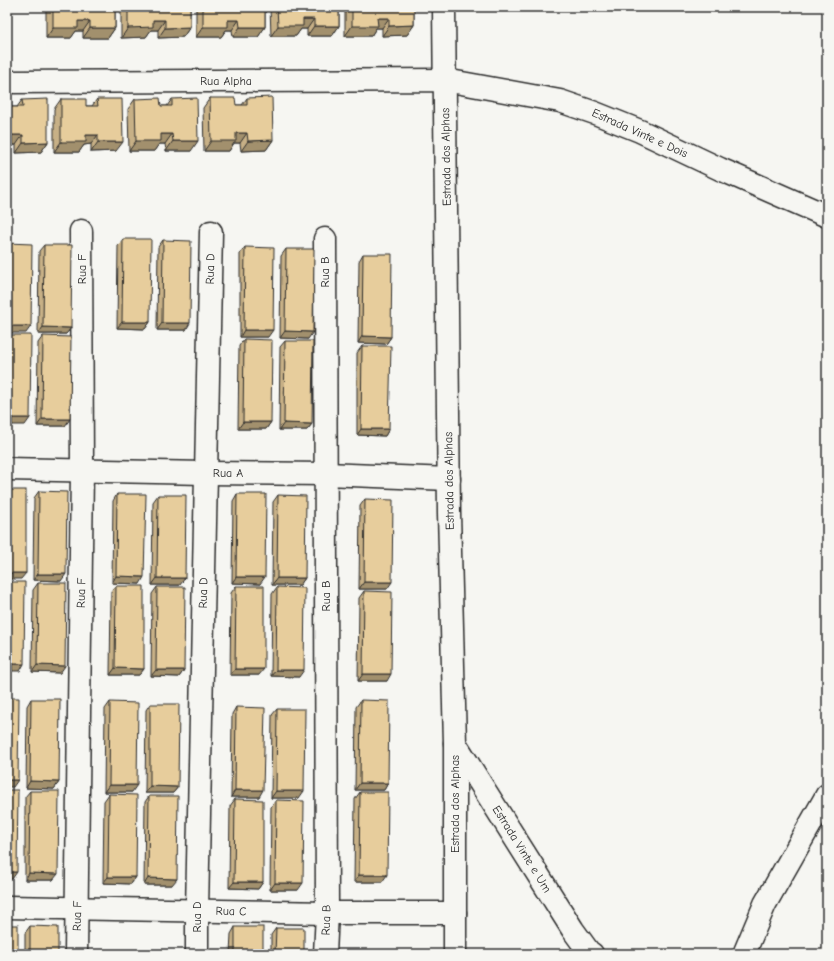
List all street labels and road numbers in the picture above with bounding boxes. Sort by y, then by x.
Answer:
street label: Rua Alpha [200,74,252,88]
street label: Estrada Vinte e Dois [590,106,690,160]
street label: Estrada dos Alphas [438,108,454,206]
street label: Rua D [203,253,217,285]
street label: Rua F [75,254,89,284]
street label: Rua B [318,257,332,287]
street label: Estrada dos Alphas [441,432,457,530]
street label: Rua A [213,466,243,480]
street label: Rua D [196,577,210,609]
street label: Rua F [74,578,88,608]
street label: Rua B [319,581,333,611]
street label: Estrada dos Alphas [448,755,462,853]
street label: Estrada Vinte e Um [490,803,554,895]
street label: Rua F [70,901,84,931]
street label: Rua D [190,901,204,933]
street label: Rua C [215,904,247,918]
street label: Rua B [318,904,334,936]

